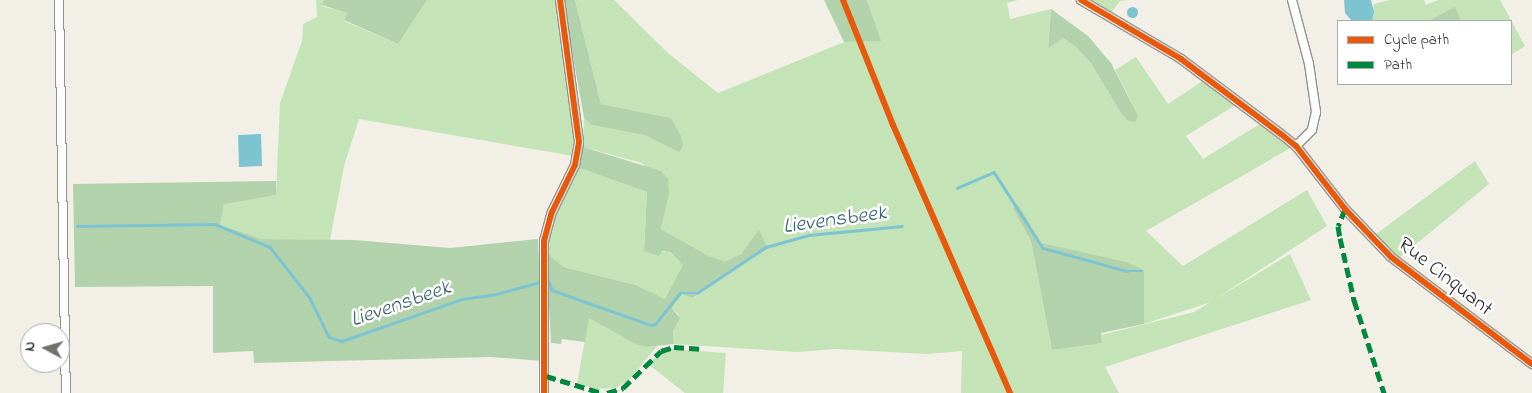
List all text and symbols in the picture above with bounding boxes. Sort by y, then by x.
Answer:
legend [1337,20,1512,85]
text: Cycle path [1384,29,1449,51]
text: Path [1384,54,1412,76]
water label: Lievensbeek [782,201,888,241]
street label: Rue Cinquant [1393,232,1497,322]
water label: Lievensbeek [348,276,454,334]
north arrow [20,323,70,373]
text: N [20,341,42,352]

